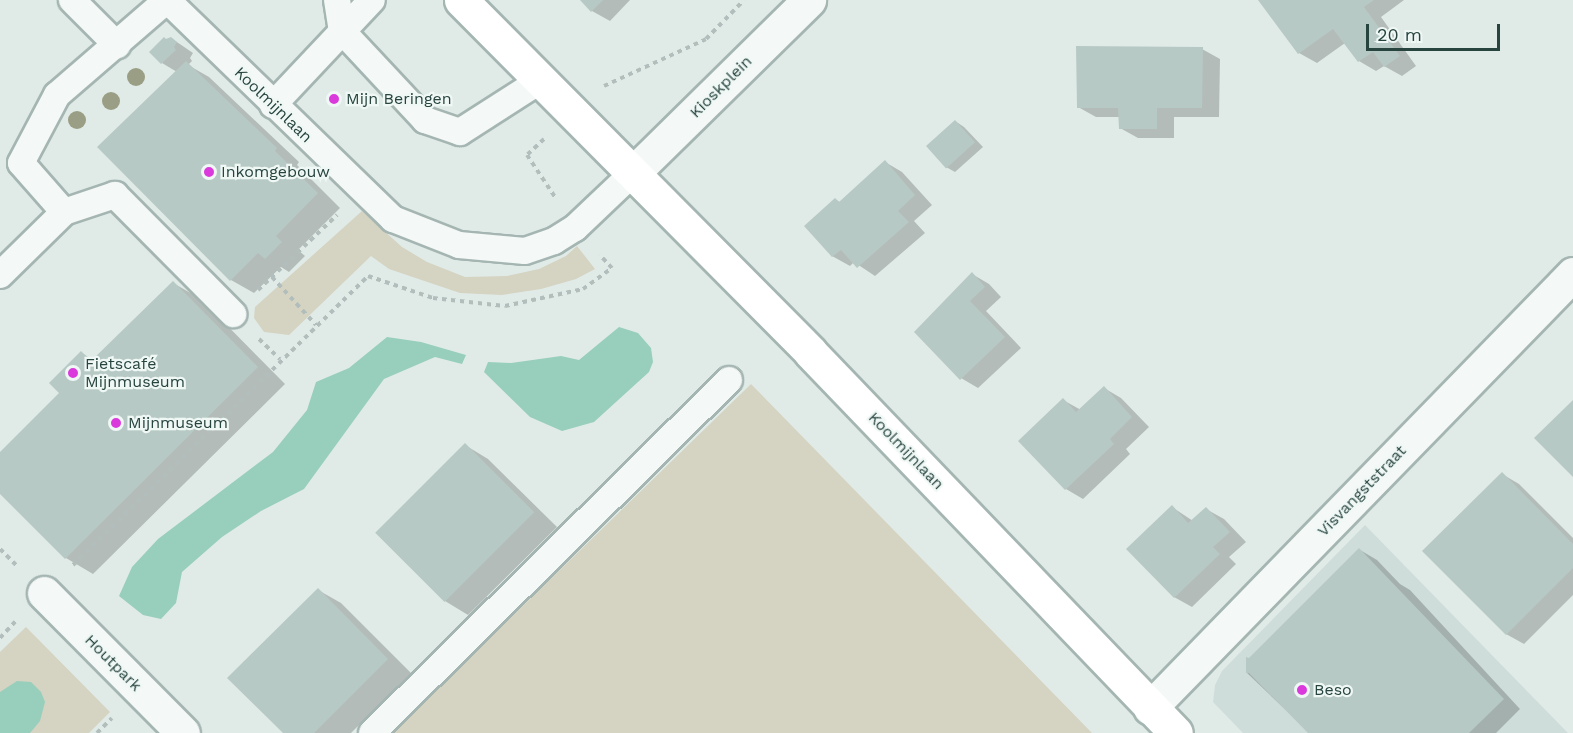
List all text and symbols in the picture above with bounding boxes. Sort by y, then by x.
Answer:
scale bar [1369,12,1502,50]
text: 20 m [1377,24,1422,45]
street label: Kioskplein [686,52,756,122]
street label: Koolmijnlaan [230,63,316,147]
place label: Mijn Beringen [346,89,452,109]
marker: Mijn Beringen [327,92,341,106]
place label: Inkomgebouw [221,162,330,182]
marker: Inkomgebouw [202,165,216,179]
place label: Fietscafé Mijnmuseum [85,354,185,392]
marker: Fietscafé Mijnmuseum [66,366,80,380]
street label: Koolmijnlaan [864,408,948,494]
place label: Mijnmuseum [128,413,228,433]
marker: Mijnmuseum [109,416,123,430]
street label: Visvangststraat [1314,441,1410,541]
street label: Houtpark [81,631,145,695]
place label: Beso [1314,680,1352,700]
marker: Beso [1295,683,1309,697]

